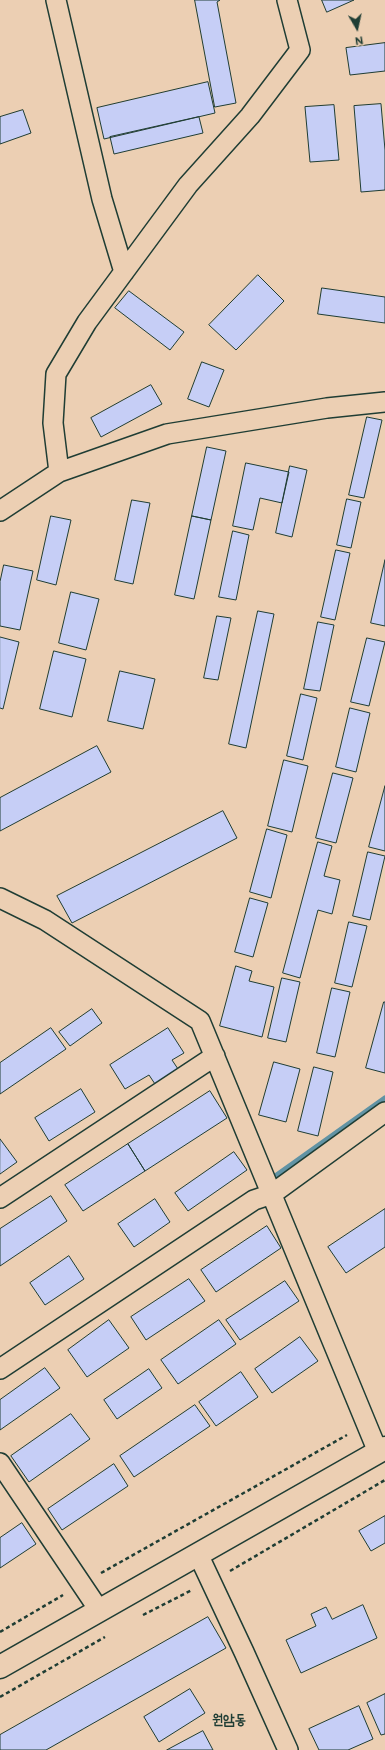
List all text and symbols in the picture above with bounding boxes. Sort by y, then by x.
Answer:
north arrow [337,8,377,48]
text: N [354,33,364,47]
district label: 원암동 [212,1712,246,1728]

